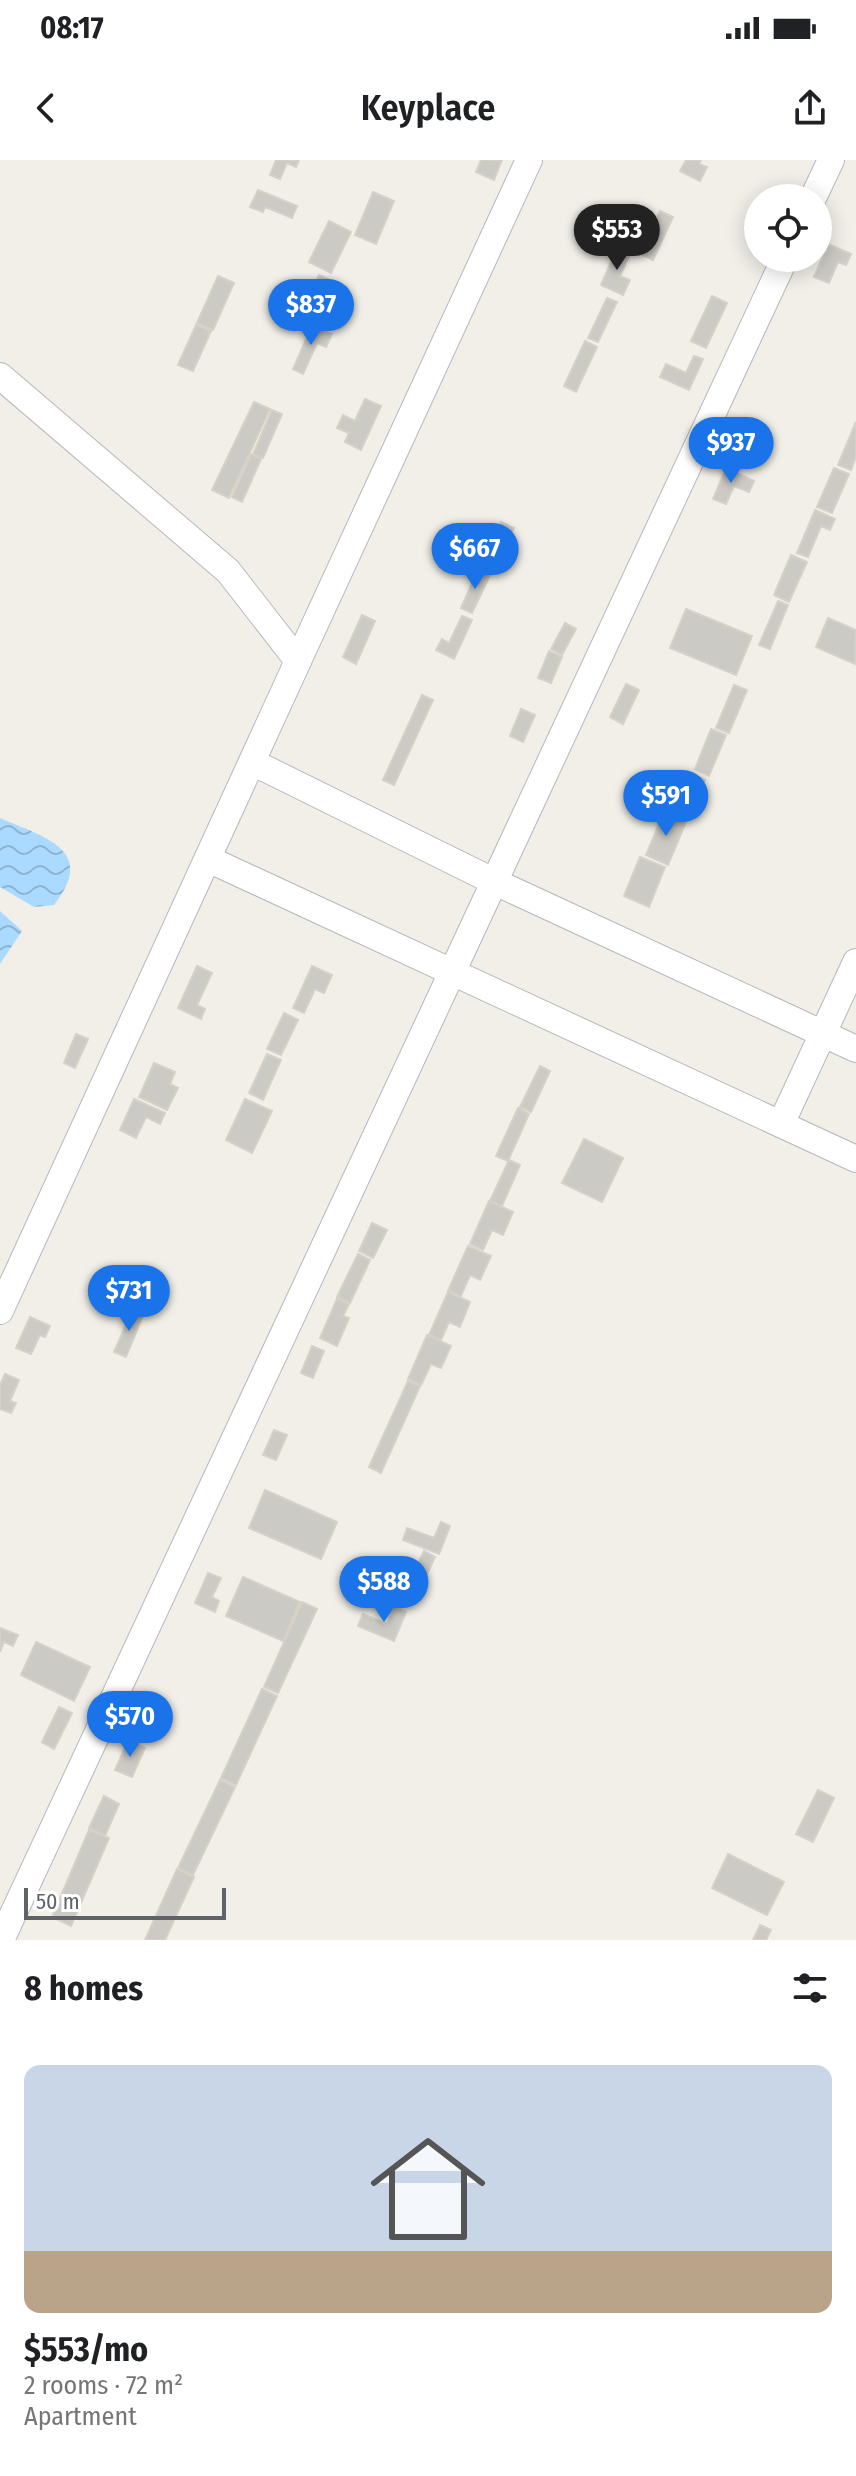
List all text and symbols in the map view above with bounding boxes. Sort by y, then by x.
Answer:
text: 08:17 [40,10,104,46]
icon: back [24,86,68,130]
text: Keyplace [361,86,495,130]
icon: share [788,86,832,130]
map controls [744,184,832,272]
button: locate [744,184,832,272]
pin: $553 [570,204,664,272]
text: $553 [592,214,642,245]
pin: $837 [264,279,358,347]
text: $837 [286,289,336,320]
pin: $937 [684,417,778,485]
text: $937 [707,427,755,458]
pin: $667 [428,523,522,591]
text: $667 [450,533,500,564]
pin: $591 [619,770,713,838]
text: $591 [641,780,691,811]
pin: $731 [82,1265,176,1333]
text: $731 [106,1275,152,1306]
pin: $588 [337,1556,431,1624]
text: $588 [357,1566,411,1597]
pin: $570 [83,1691,177,1759]
text: $570 [105,1701,155,1732]
scale bar [24,1884,226,1920]
text: 50 m [36,1888,80,1915]
icon: filters [788,1966,832,2010]
text: 8 homes [24,1968,143,2009]
icon: home [356,2117,500,2261]
text: $553/mo [24,2329,148,2370]
text: 2 rooms · 72 m² [24,2370,183,2401]
text: Apartment [24,2401,137,2432]

